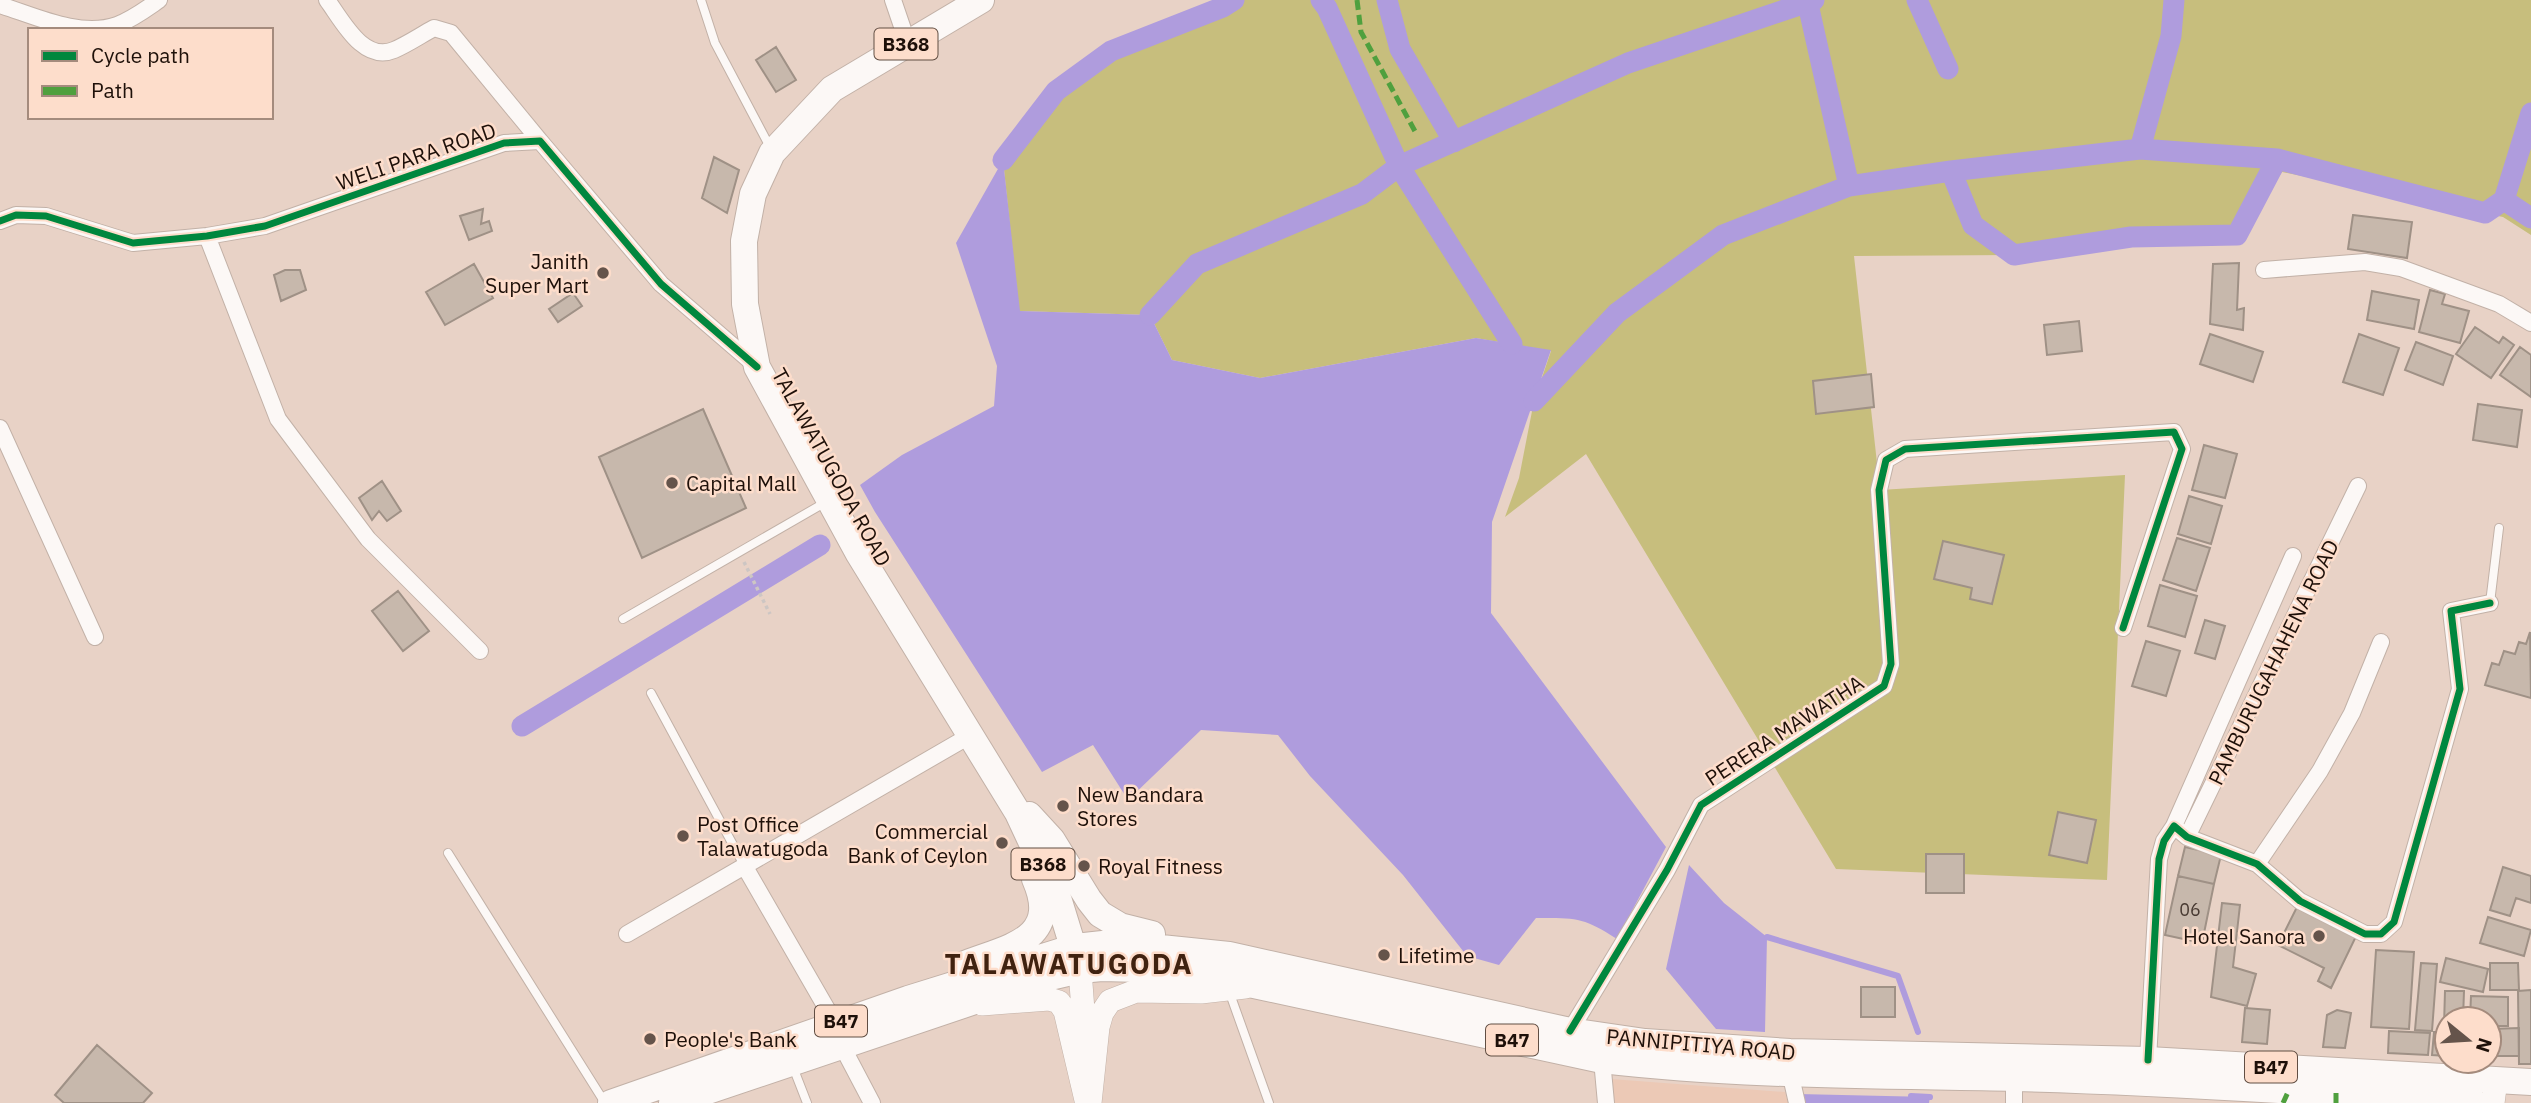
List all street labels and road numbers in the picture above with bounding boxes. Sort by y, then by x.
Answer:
road number: B368 [874,28,937,60]
street label: WELI PARA ROAD [332,116,500,196]
street label: TALAWATUGODA ROAD [766,363,898,571]
street label: PAMBURUGAHAHENA ROAD [2201,535,2345,789]
street label: PERERA MAWATHA [1699,668,1869,792]
road number: B368 [1012,848,1074,880]
road number: B47 [815,1006,867,1036]
street label: PANNIPITIYA ROAD [1605,1022,1797,1066]
road number: B47 [1486,1024,1538,1056]
road number: B47 [2245,1051,2297,1082]

